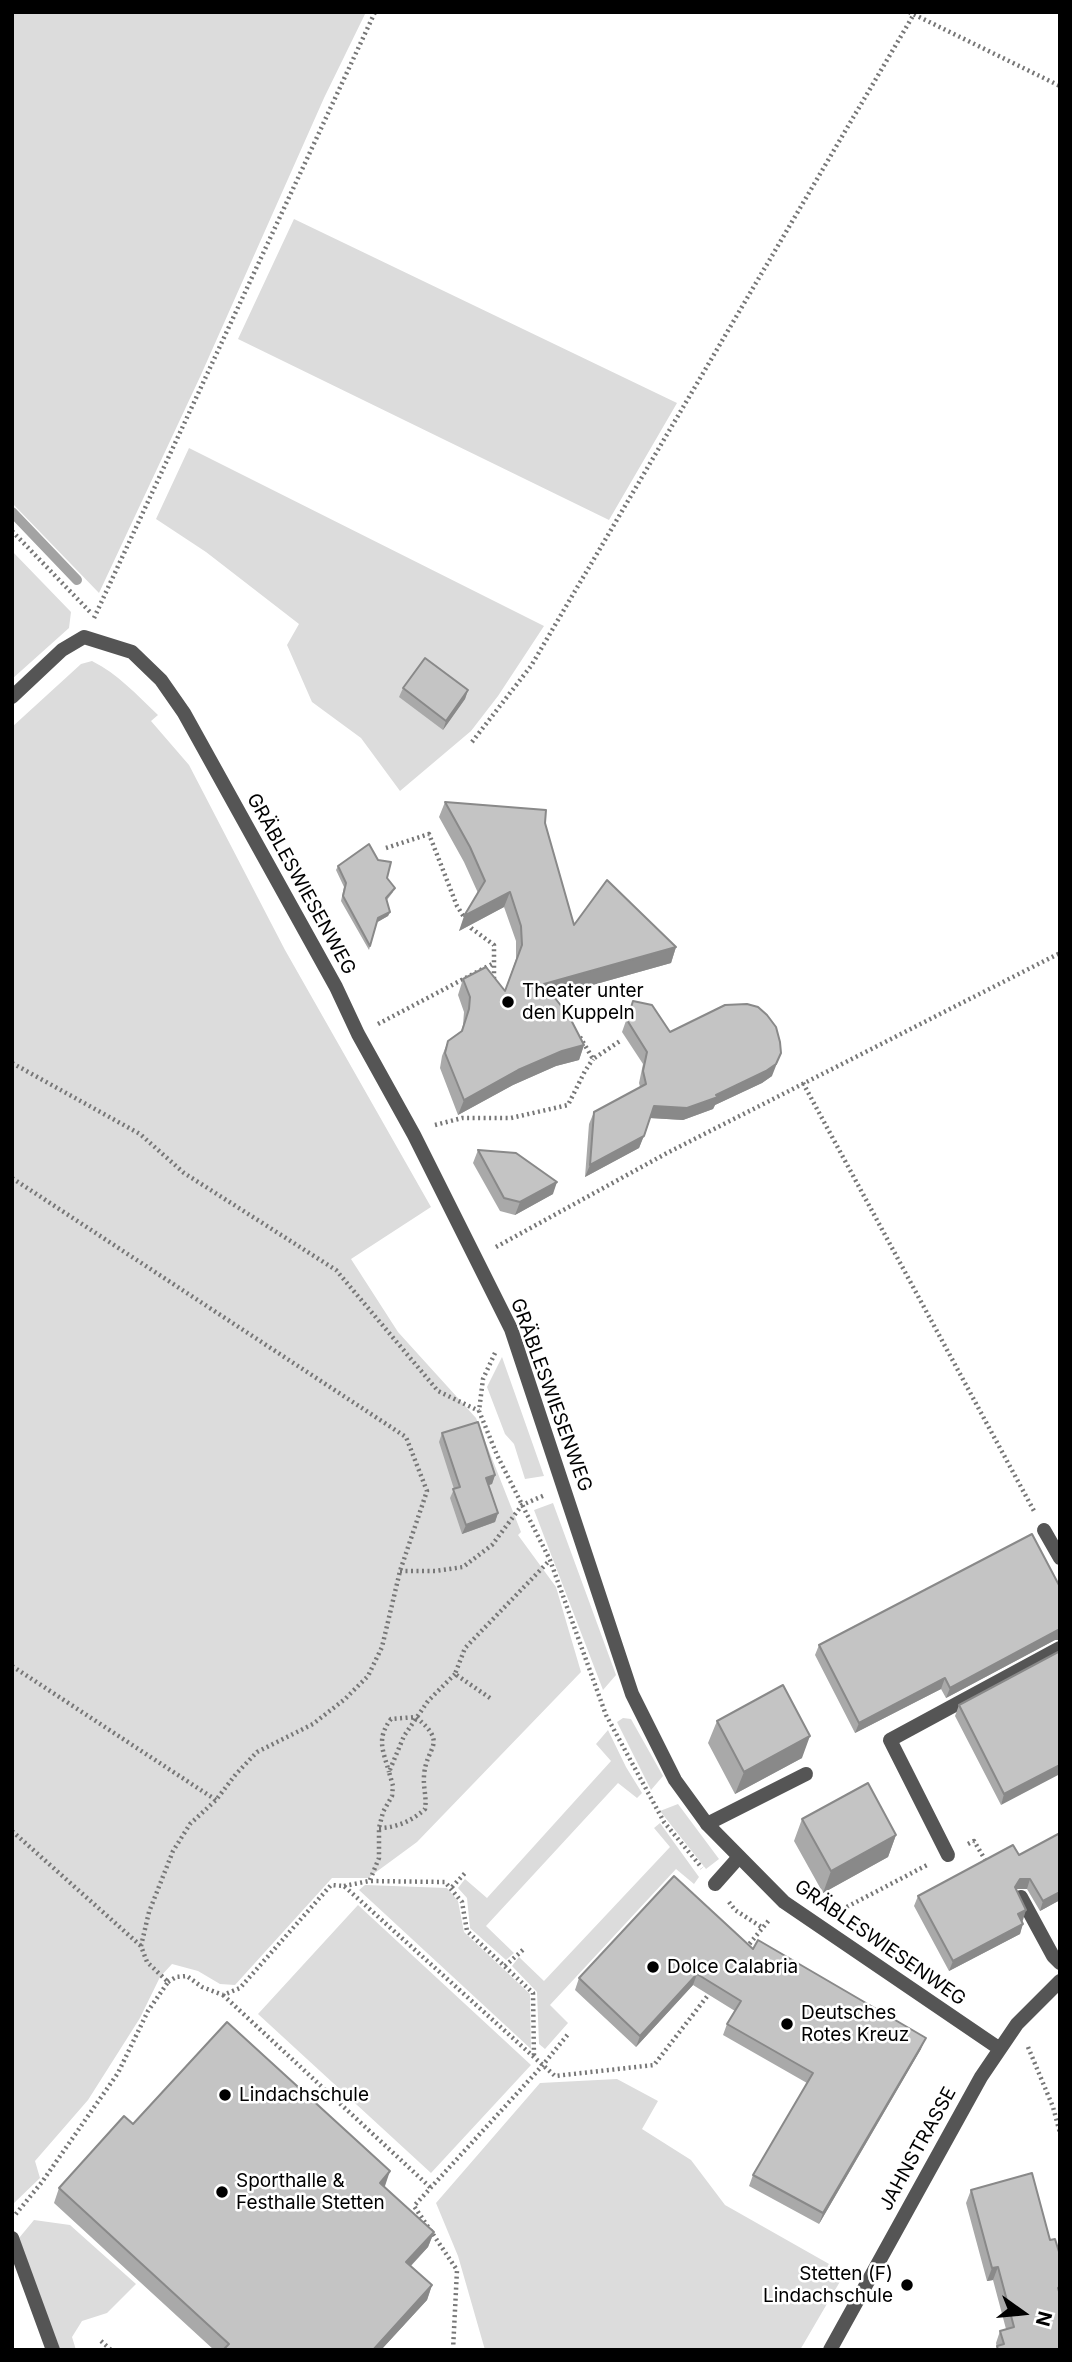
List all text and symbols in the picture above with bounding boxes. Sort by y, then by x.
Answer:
street label: GRÄBLESWIESENWEG [242,789,360,979]
place label: Theater unter den Kuppeln [522,980,644,1024]
marker: Theater unter den Kuppeln [500,994,516,1010]
street label: GRÄBLESWIESENWEG [505,1295,597,1495]
street label: GRÄBLESWIESENWEG [790,1875,970,2011]
place label: Dolce Calabria [667,1956,798,1978]
marker: Dolce Calabria [645,1959,661,1975]
place label: Deutsches Rotes Kreuz [801,2002,909,2046]
marker: Deutsches Rotes Kreuz [779,2016,795,2032]
street label: JAHNSTRASSE [875,2083,961,2215]
place label: Lindachschule [239,2084,369,2106]
marker: Lindachschule [217,2087,233,2103]
place label: Sporthalle & Festhalle Stetten [236,2170,385,2214]
marker: Sporthalle & Festhalle Stetten [214,2184,230,2200]
place label: Stetten (F) Lindachschule [763,2263,893,2307]
marker: Stetten (F) Lindachschule [899,2277,915,2293]
north arrow [988,2278,1058,2348]
text: N [1031,2309,1057,2329]

